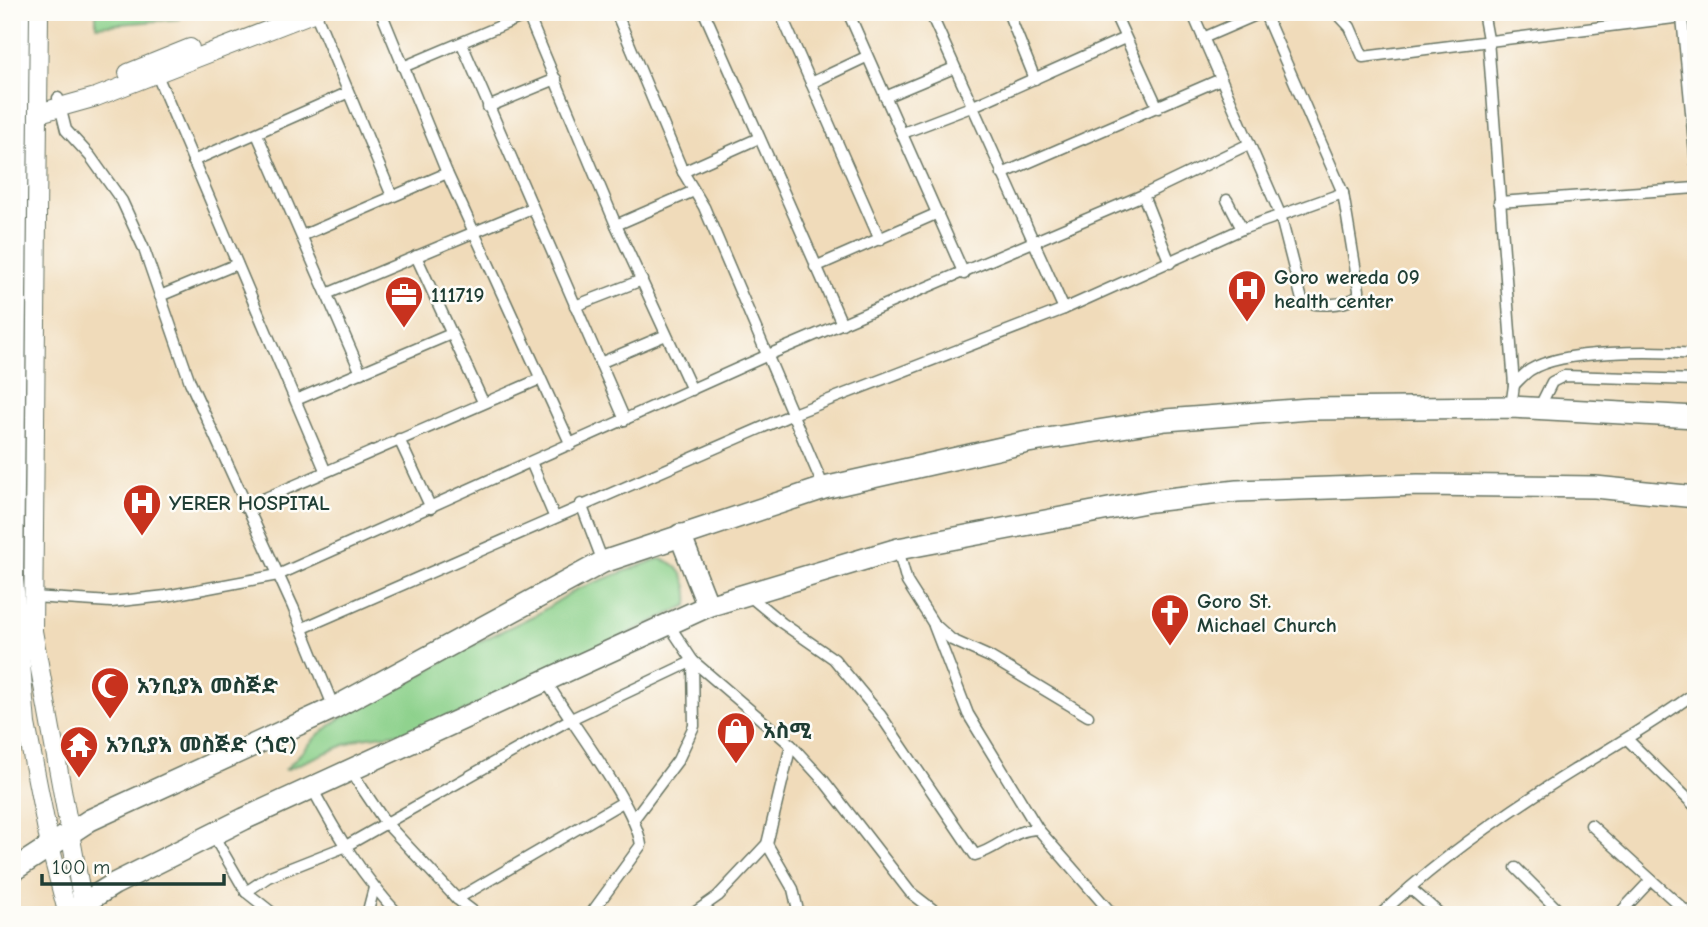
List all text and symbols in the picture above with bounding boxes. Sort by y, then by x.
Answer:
place label: Goro wereda 09 health center [1274,265,1420,313]
hospital icon: Goro wereda 09 health center [1226,268,1268,323]
office icon: 111719 [383,274,425,329]
place label: 111719 [431,283,484,307]
hospital icon: YERER HOSPITAL [121,482,163,537]
place label: YERER HOSPITAL [169,491,330,515]
place label: Goro St. Michael Church [1197,589,1337,637]
church icon: Goro St. Michael Church [1149,592,1191,647]
mosque icon: አንቢያእ መስጅድ [89,665,131,720]
place label: አንቢያእ መስጅድ [137,674,279,698]
shop icon: አስሚ [715,710,757,765]
place label: አስሚ [763,719,811,743]
temple icon: አንቢያእ መስጅድ (ጎሮ) [58,724,100,779]
place label: አንቢያእ መስጅድ (ጎሮ) [106,733,297,757]
scale bar [42,843,224,887]
text: 100 m [52,855,110,879]

